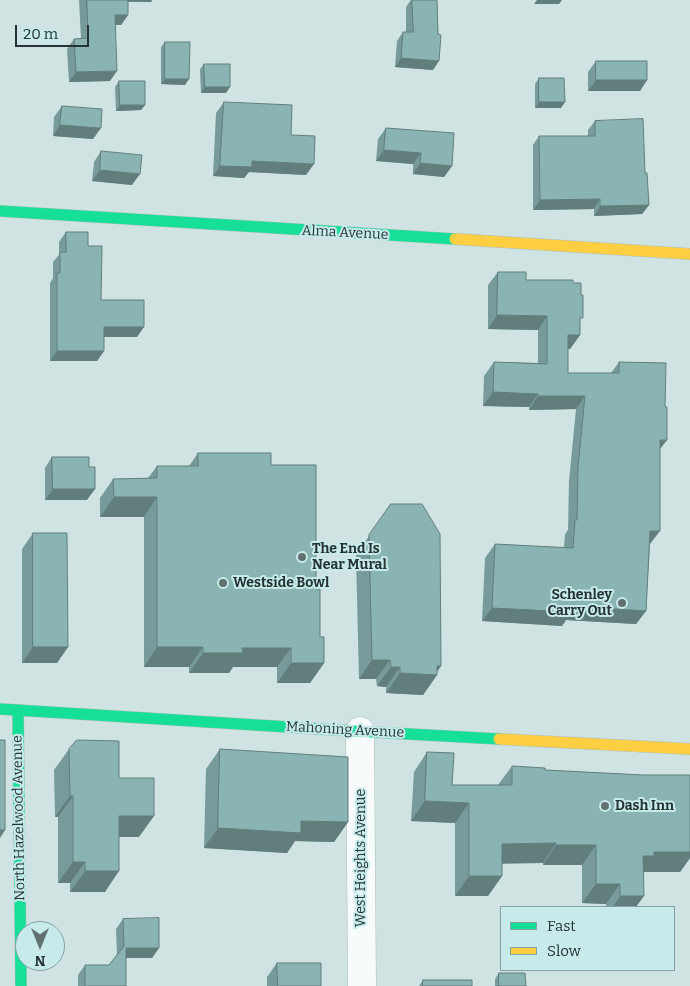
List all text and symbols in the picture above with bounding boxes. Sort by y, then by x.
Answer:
scale bar [18,15,91,47]
text: 20 m [23,25,58,43]
street label: Alma Avenue [301,222,389,244]
place label: The End Is Near Mural [312,541,387,574]
marker: The End Is Near Mural [296,551,308,563]
place label: Westside Bowl [233,575,329,591]
marker: Westside Bowl [217,577,229,589]
place label: Schenley Carry Out [547,587,612,620]
marker: Schenley Carry Out [616,597,628,609]
street label: Mahoning Avenue [285,719,405,741]
street label: North Hazelwood Avenue [9,735,29,901]
street label: West Heights Avenue [353,789,369,927]
place label: Dash Inn [615,798,674,814]
marker: Dash Inn [599,800,611,812]
legend [500,906,675,971]
text: Fast [547,917,576,935]
north arrow [15,921,65,971]
text: Slow [547,942,581,960]
text: N [35,952,45,969]

